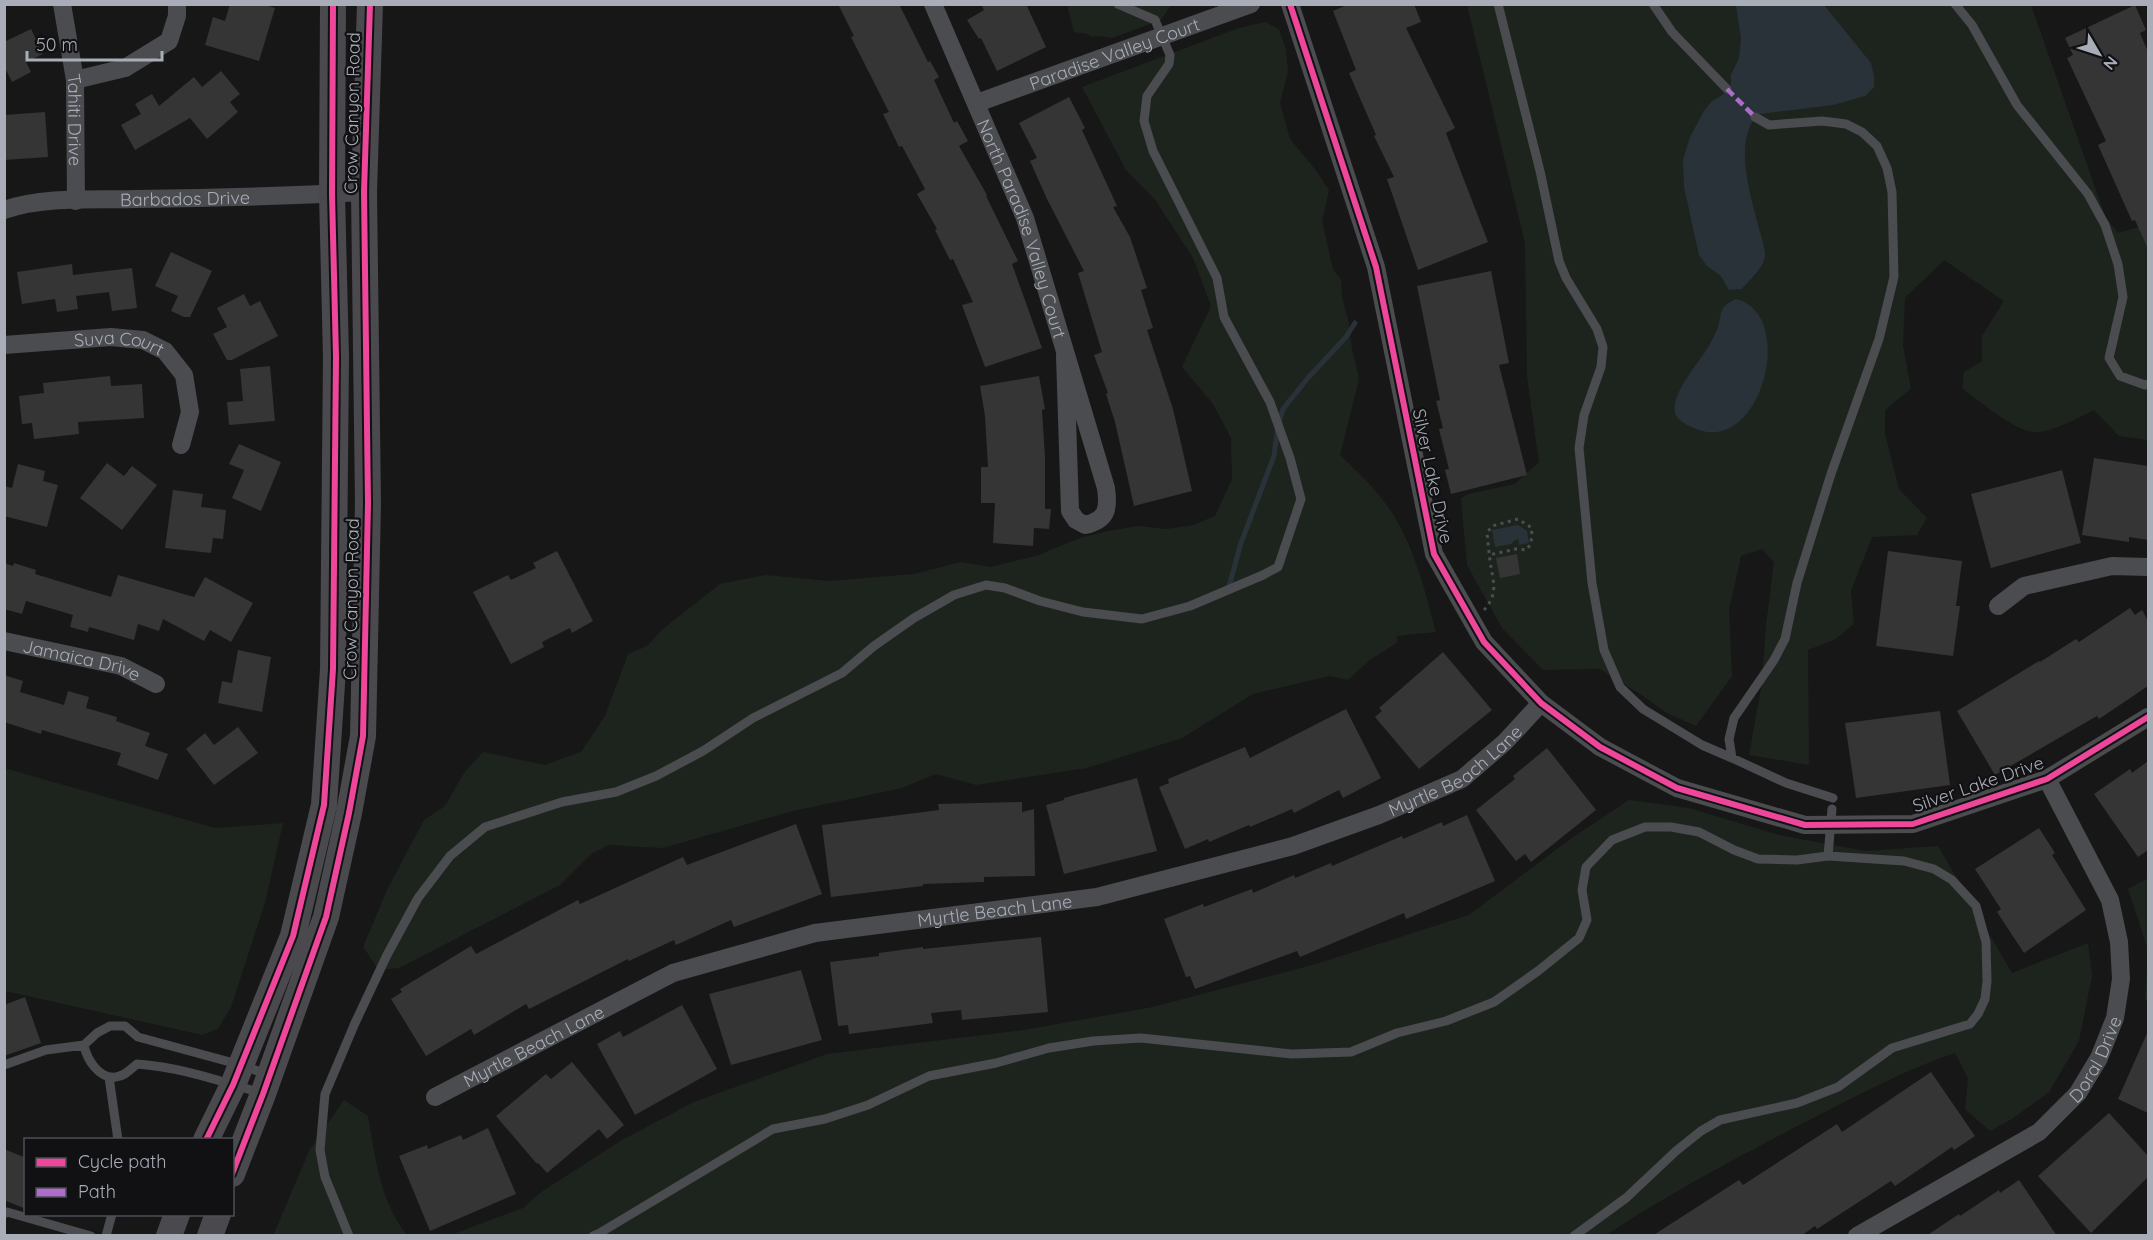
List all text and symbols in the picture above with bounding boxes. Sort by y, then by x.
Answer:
street label: Paradise Valley Court [1026,12,1203,95]
scale bar [27,24,162,62]
north arrow [2069,24,2129,84]
street label: Crow Canyon Road [339,32,365,194]
text: 50 m [36,33,78,56]
text: N [2099,53,2122,74]
street label: Tahiti Drive [63,72,87,166]
street label: North Paradise Valley Court [972,115,1072,341]
street label: Barbados Drive [120,185,250,211]
street label: Suva Court [73,325,168,360]
street label: Silver Lake Drive [1407,406,1459,546]
street label: Crow Canyon Road [338,518,364,680]
street label: Jamaica Drive [21,634,145,686]
street label: Myrtle Beach Lane [1385,720,1527,821]
street label: Silver Lake Drive [1909,751,2047,817]
street label: Myrtle Beach Lane [916,889,1073,931]
street label: Myrtle Beach Lane [459,1000,608,1092]
street label: Doral Drive [2064,1012,2126,1107]
legend [24,1138,234,1216]
text: Cycle path [78,1150,166,1173]
text: Path [78,1180,116,1203]

